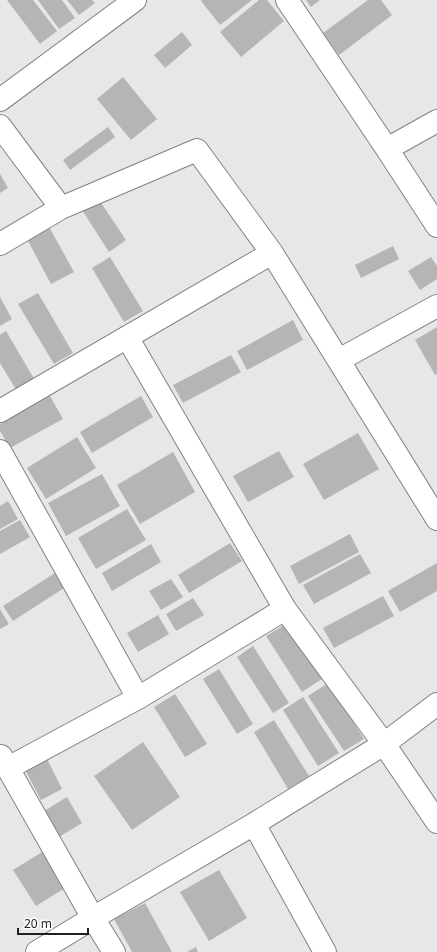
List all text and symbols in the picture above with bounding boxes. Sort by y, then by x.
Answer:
scale bar [18,910,88,936]
text: 20 m [24,915,52,932]

